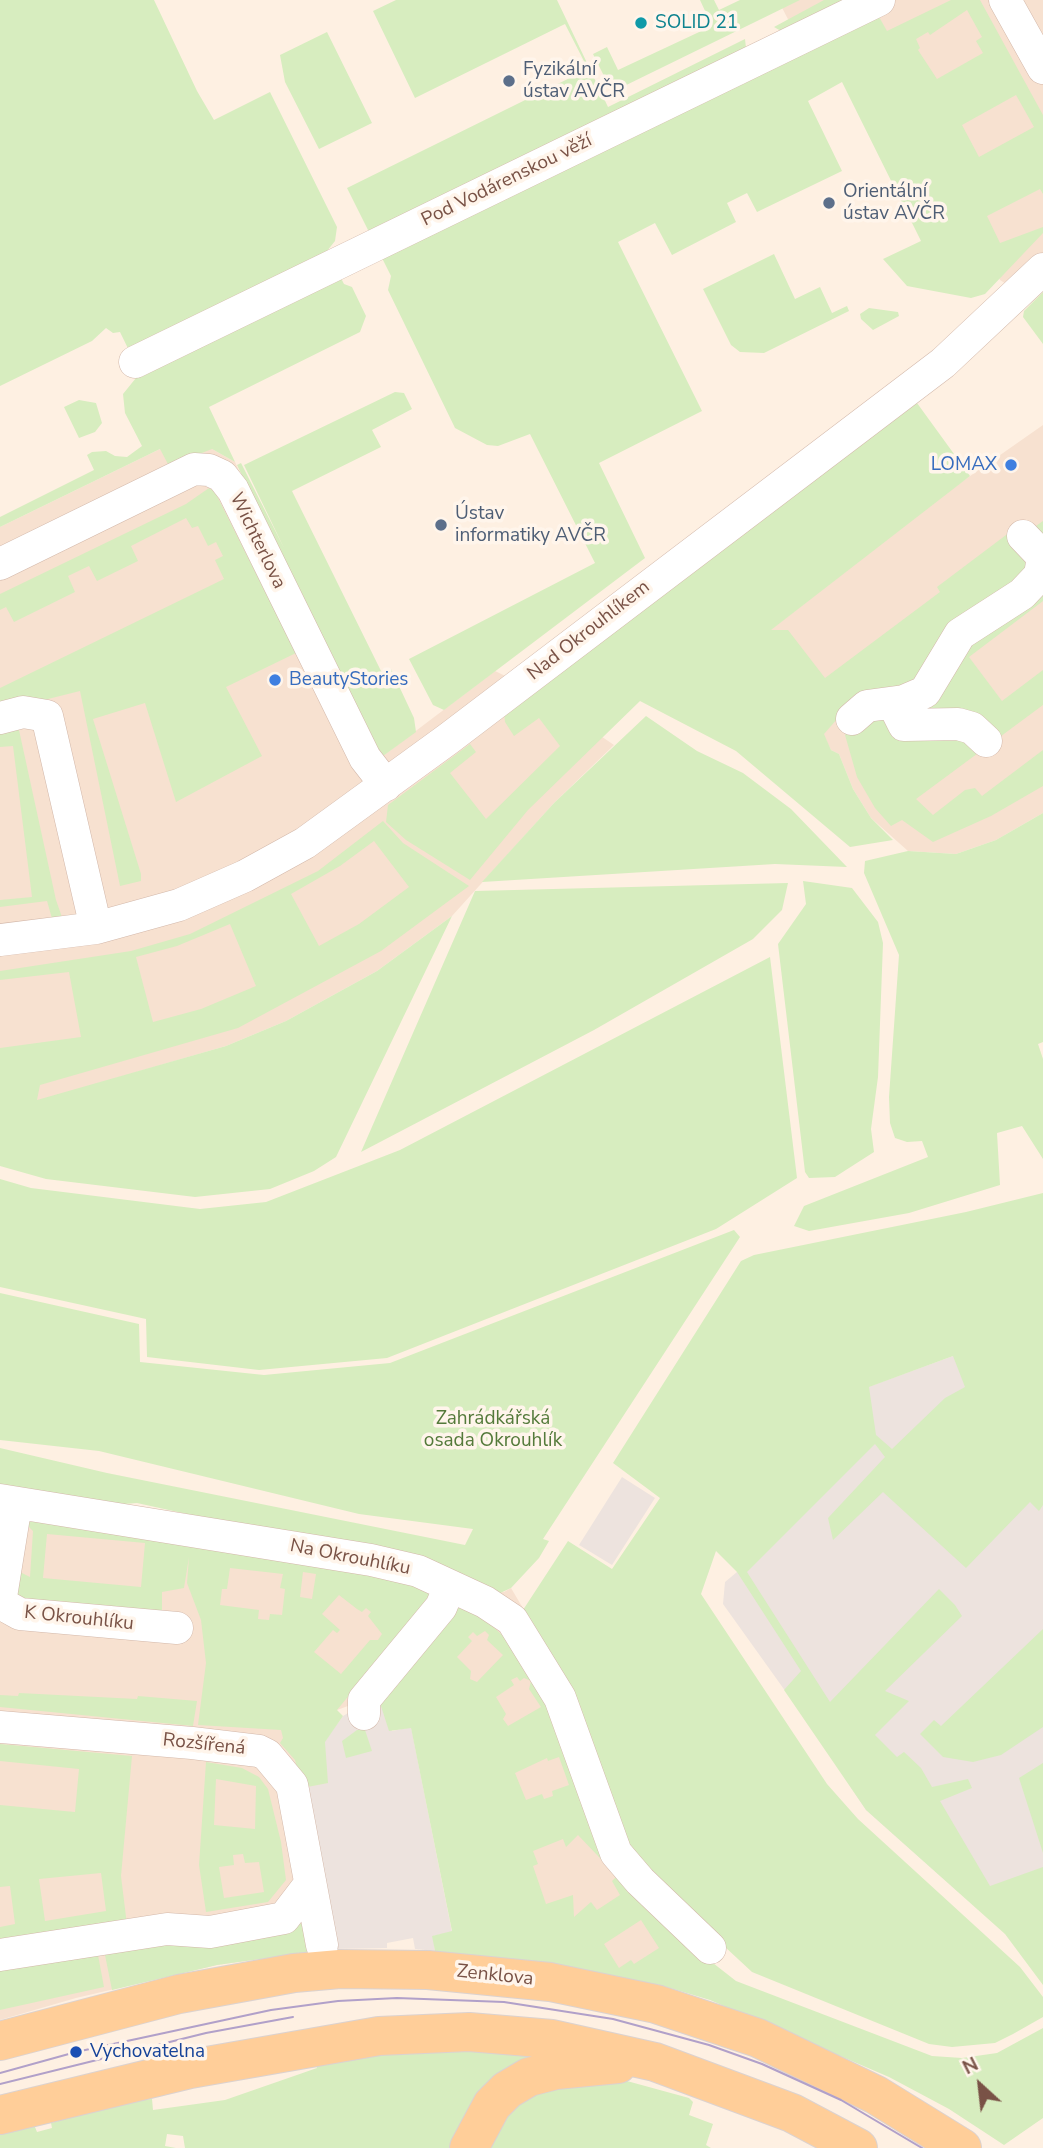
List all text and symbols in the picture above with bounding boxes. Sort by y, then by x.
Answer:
place label: SOLID 21 [655,12,738,34]
marker: SOLID 21 [633,15,649,31]
place label: Fyzikální ústav AVČR [523,59,625,103]
marker: Fyzikální ústav AVČR [501,73,517,89]
street label: Pod Vodárenskou věží [418,130,596,232]
place label: Orientální ústav AVČR [843,181,945,225]
marker: Orientální ústav AVČR [821,195,837,211]
place label: LOMAX [931,454,997,476]
marker: LOMAX [1003,457,1019,473]
street label: Wichterlova [224,489,290,593]
place label: Ústav informatiky AVČR [455,503,606,547]
marker: Ústav informatiky AVČR [433,517,449,533]
street label: Nad Okrouhlíkem [523,576,655,686]
place label: BeautyStories [289,669,408,691]
marker: BeautyStories [267,672,283,688]
park label: Zahrádkářská osada Okrouhlík [424,1408,562,1452]
street label: Na Okrouhlíku [288,1535,412,1581]
street label: K Okrouhlíku [23,1602,135,1636]
street label: Rozšířená [162,1729,246,1761]
street label: Zenklova [456,1961,534,1991]
place label: Vychovatelna [90,2041,205,2063]
marker: Vychovatelna [68,2044,84,2060]
north arrow [945,2050,1015,2120]
text: N [958,2051,983,2081]

